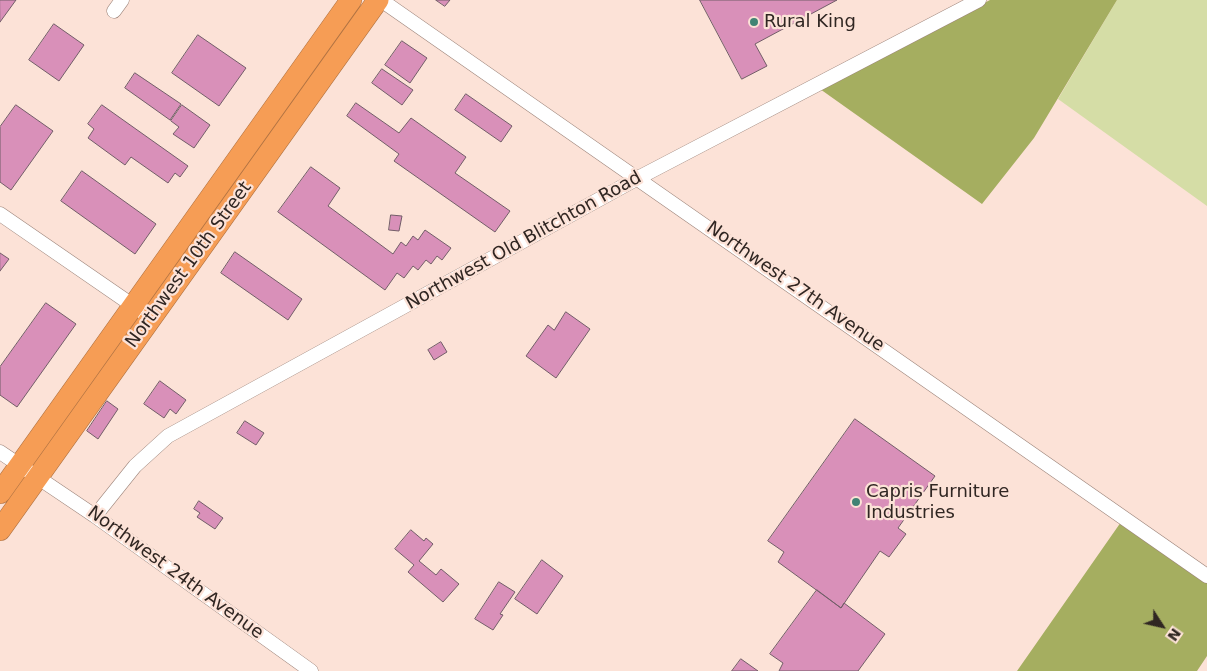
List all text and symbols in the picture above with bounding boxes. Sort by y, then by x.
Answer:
place label: Rural King [764,11,856,33]
marker: Rural King [748,16,760,28]
street label: Northwest Old Blitchton Road [403,167,645,315]
street label: Northwest 10th Street [121,178,257,352]
street label: Northwest 27th Avenue [702,217,888,357]
place label: Capris Furniture Industries [866,481,1009,524]
marker: Capris Furniture Industries [850,496,862,508]
street label: Northwest 24th Avenue [83,502,267,644]
north arrow [1137,601,1187,651]
text: N [1164,625,1184,644]

